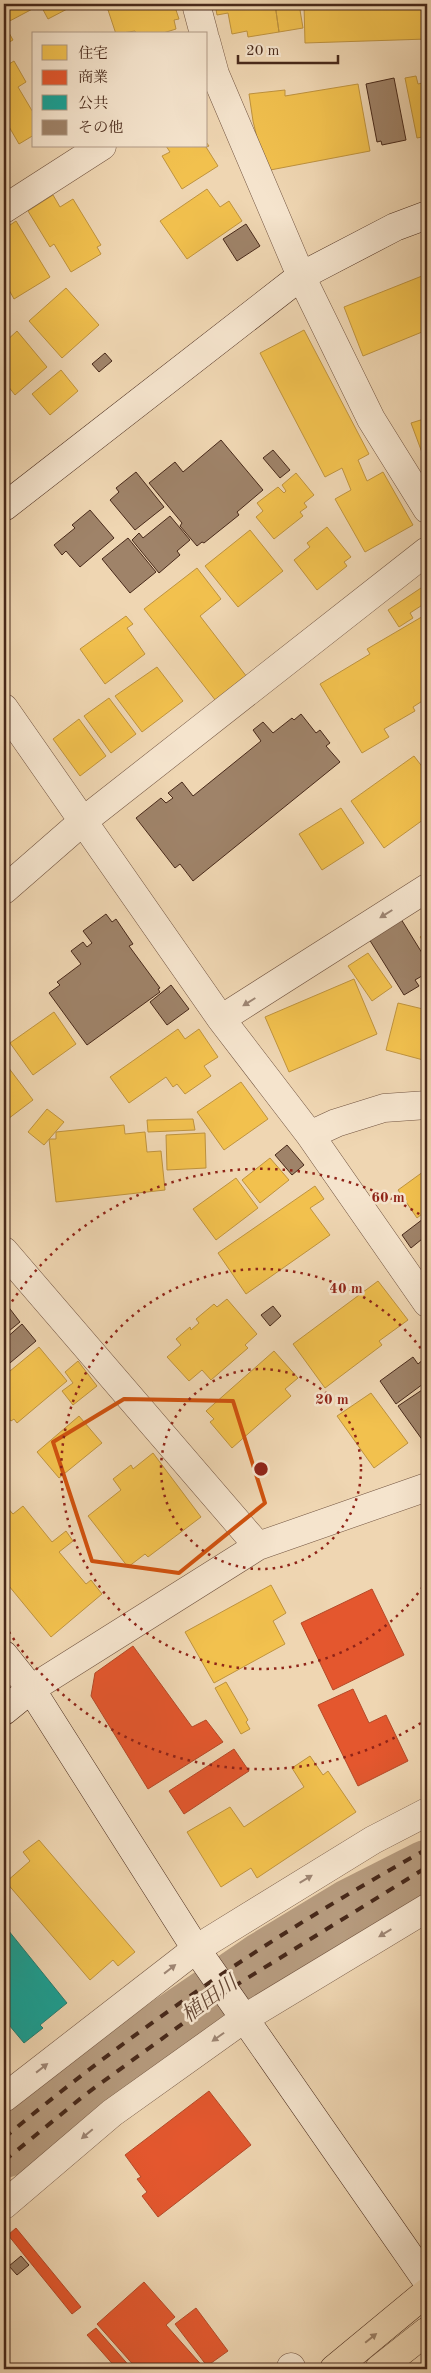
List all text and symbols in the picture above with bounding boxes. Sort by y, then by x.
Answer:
legend [32,32,208,148]
scale bar [238,32,338,64]
text: 20 m [246,44,280,59]
text: 住宅 [78,45,108,62]
text: 商業 [78,69,108,86]
text: 公共 [78,95,108,112]
text: その他 [78,119,123,136]
one-way arrow [379,910,393,919]
one-way arrow [242,997,256,1006]
text: 60 m [371,1191,405,1206]
text: 40 m [329,1282,363,1297]
text: 20 m [315,1393,349,1408]
centre of rings [252,1460,270,1478]
one-way arrow [300,1875,313,1884]
one-way arrow [379,1928,392,1937]
one-way arrow [164,1963,177,1974]
water label: 植田川 [177,1970,243,2027]
one-way arrow [211,2032,225,2042]
one-way arrow [35,2063,48,2074]
one-way arrow [82,2128,94,2140]
one-way arrow [364,2333,377,2344]

